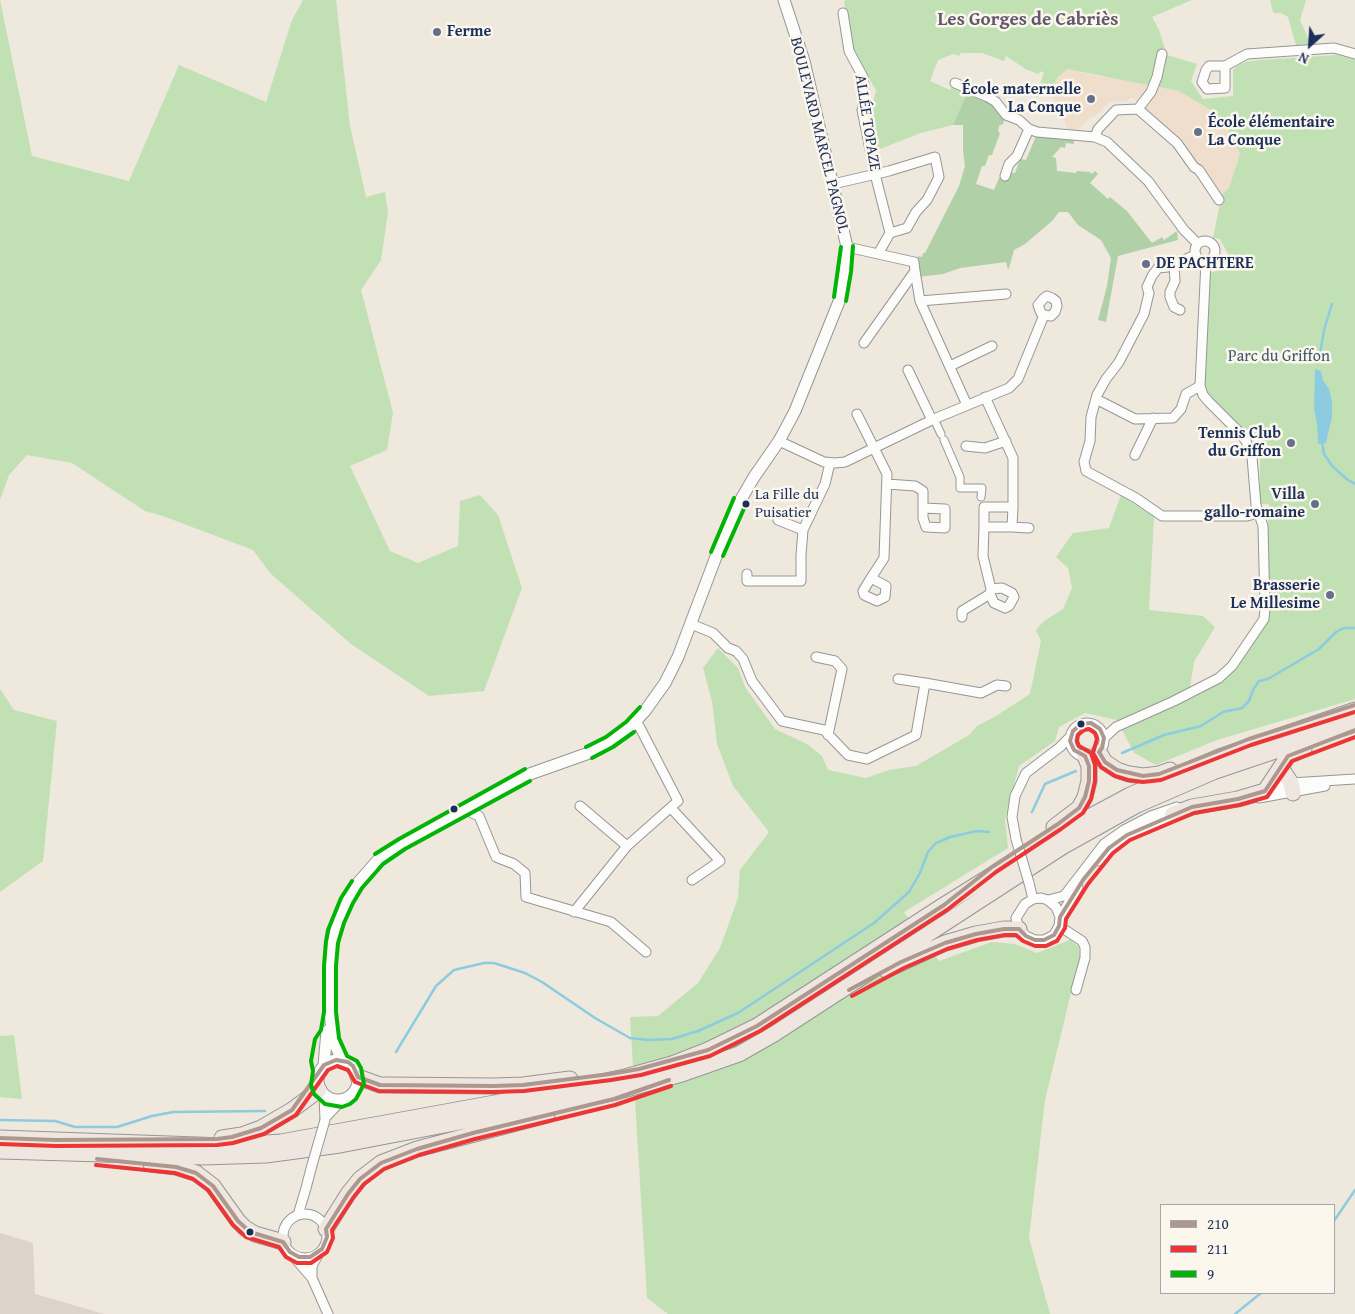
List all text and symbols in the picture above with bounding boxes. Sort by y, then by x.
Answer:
district label: Les Gorges de Cabriès [937,9,1119,31]
north arrow [1285,20,1335,70]
place label: Ferme [447,22,491,42]
marker: Ferme [431,26,443,38]
street label: BOULEVARD MARCEL PAGNOL [785,35,853,235]
text: N [1295,47,1312,70]
street label: ALLÉE TOPAZE [850,73,884,173]
place label: École maternelle La Conque [962,80,1081,118]
marker: École maternelle La Conque [1085,93,1097,105]
place label: École élémentaire La Conque [1208,113,1335,151]
marker: École élémentaire La Conque [1192,126,1204,138]
place label: DE PACHTERE [1156,254,1253,274]
marker: DE PACHTERE [1140,258,1152,270]
park label: Parc du Griffon [1228,347,1330,367]
place label: Tennis Club du Griffon [1198,424,1281,462]
marker: Tennis Club du Griffon [1285,437,1297,449]
place label: Villa gallo-romaine [1204,485,1305,523]
place label: La Fille du Puisatier [755,486,819,521]
marker: Villa gallo-romaine [1309,498,1321,510]
marker: La Fille du Puisatier [741,499,751,509]
place label: Brasserie Le Millesime [1230,576,1320,614]
marker: Brasserie Le Millesime [1324,589,1336,601]
unlabelled marker [1076,719,1086,729]
unlabelled marker [449,804,459,814]
legend [1160,1204,1335,1294]
text: 210 [1207,1213,1229,1234]
unlabelled marker [245,1227,255,1237]
text: 211 [1207,1238,1229,1259]
text: 9 [1207,1263,1214,1284]

